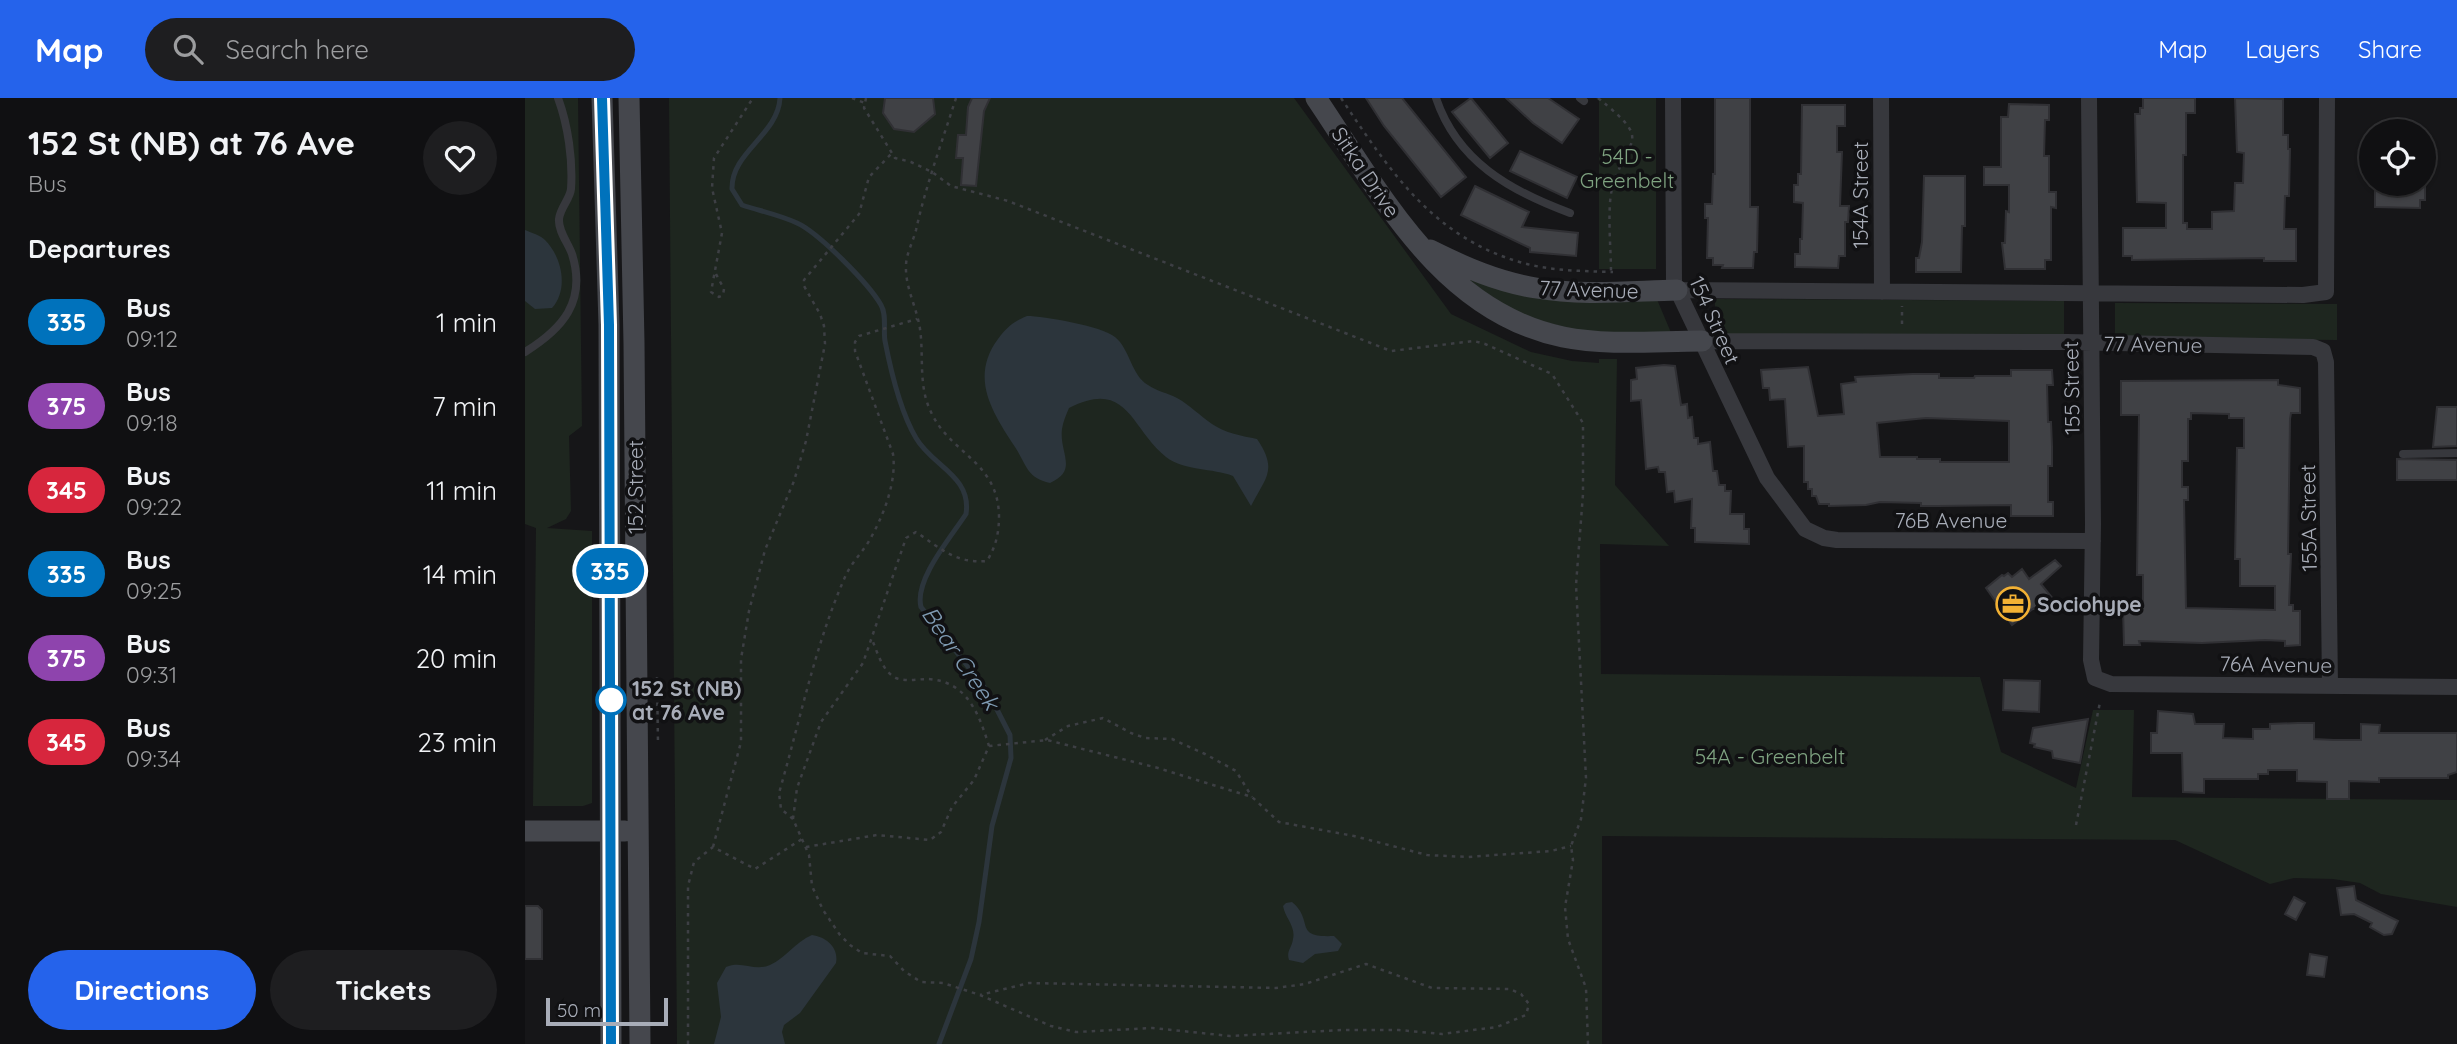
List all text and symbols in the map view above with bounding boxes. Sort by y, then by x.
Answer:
search box [145,18,635,81]
text: Map [35,29,103,70]
icon: search [169,30,207,68]
text: Search here [225,33,369,66]
text: Map [2158,34,2207,64]
text: Layers [2245,34,2320,64]
text: Share [2358,34,2422,64]
map controls [2359,119,2436,196]
button: locate [2359,119,2436,196]
button: heart [423,121,497,195]
text: 152 St (NB) at 76 Ave [28,122,355,163]
street label: Sitka Drive [1326,122,1406,222]
street label: 154A Street [1847,142,1873,249]
park label: 54D - Greenbelt [1580,143,1674,193]
text: Bus [28,169,67,198]
text: Departures [28,232,171,265]
street label: 154 Street [1684,272,1746,368]
street label: 77 Avenue [1539,274,1639,304]
text: Bus [126,291,171,324]
text: 1 min [436,306,497,339]
text: 335 [47,307,86,337]
text: 09:12 [126,324,178,353]
street label: 77 Avenue [2103,330,2203,358]
street label: 155 Street [2057,341,2085,435]
text: Bus [126,375,171,408]
text: 7 min [432,390,497,423]
text: 375 [47,391,86,421]
text: 09:18 [126,408,178,437]
street label: 152 Street [622,440,648,534]
text: Bus [126,459,171,492]
street label: 155A Street [2294,464,2322,572]
text: 11 min [426,474,497,507]
text: 345 [46,475,87,505]
text: 09:22 [126,492,182,521]
street label: 76B Avenue [1895,507,2007,533]
text: Bus [126,543,171,576]
line badge: 335 [570,548,650,594]
text: 335 [590,556,630,586]
text: 14 min [423,558,497,591]
text: 335 [47,559,86,589]
text: 09:25 [126,576,182,605]
office icon: Sociohype [1994,585,2032,623]
place label: Sociohype [2037,591,2142,617]
water label: Bear Creek [916,601,1007,717]
text: Bus [126,627,171,660]
text: 20 min [416,642,497,675]
text: 375 [47,643,86,673]
street label: 76A Avenue [2219,650,2333,678]
text: 09:31 [126,660,177,689]
place label: 152 St (NB) at 76 Ave [632,675,741,725]
marker: 152 St (NB) at 76 Ave [596,685,626,715]
text: Bus [126,711,171,744]
text: 23 min [418,726,497,759]
text: 345 [46,727,87,757]
park label: 54A - Greenbelt [1695,743,1845,769]
text: 09:34 [126,744,181,773]
button: Directions [28,950,256,1030]
button: Tickets [270,950,497,1030]
scale bar [546,995,669,1027]
text: 50 m [557,998,601,1022]

